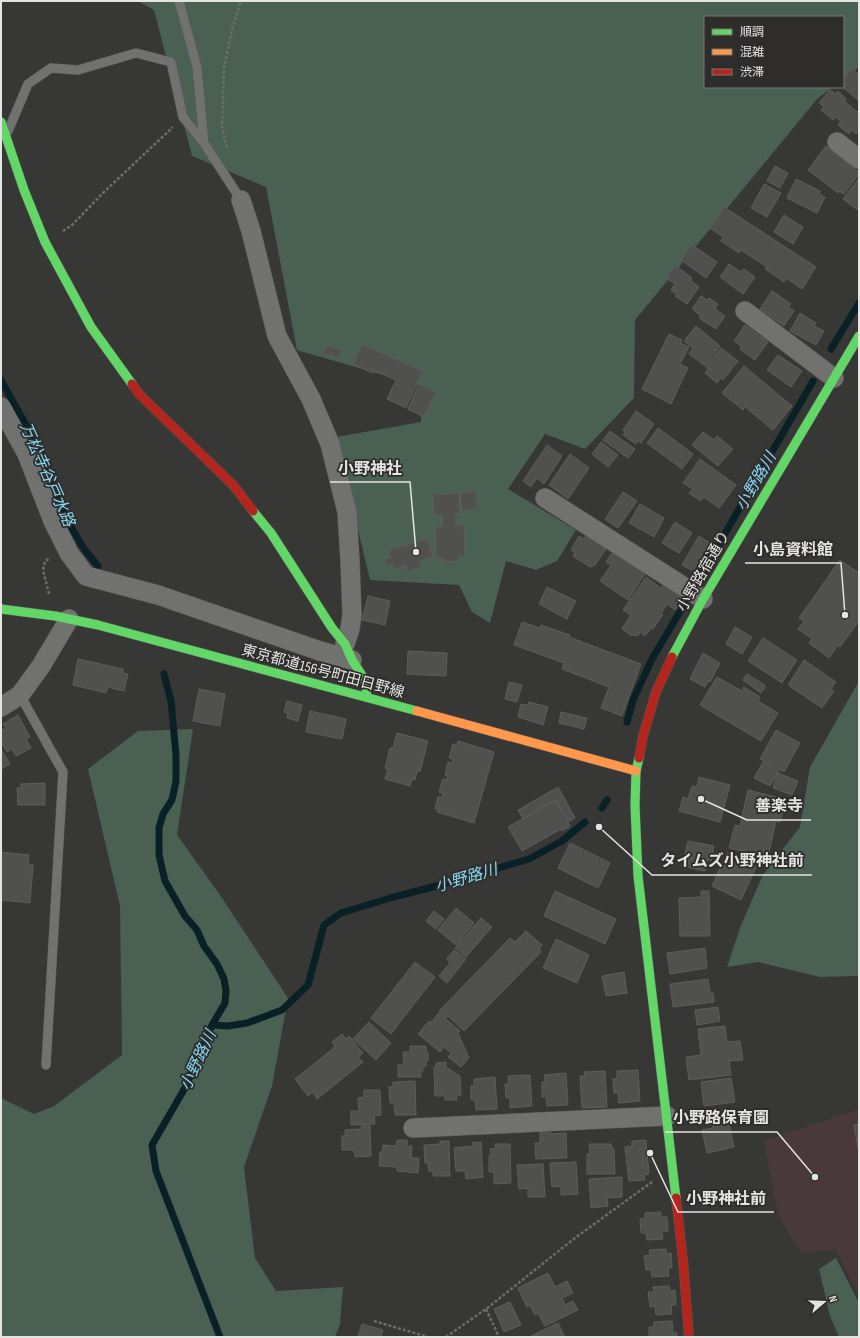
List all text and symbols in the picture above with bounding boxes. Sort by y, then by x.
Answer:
legend [704,16,844,88]
text: 順調 [740,25,764,40]
text: 混雑 [740,45,764,60]
text: 渋滞 [740,65,764,80]
water label: 万松寺谷戸水路 [15,420,79,531]
water label: 小野路川 [732,448,782,514]
callout: 小野神社 [330,454,410,482]
text: 小野神社 [338,459,402,479]
street label: 小野路宿通り [673,528,734,615]
callout: 小島資料館 [745,535,841,563]
text: 小島資料館 [753,540,833,560]
street label: 東京都道156号町田日野線 [239,641,406,702]
callout: 善楽寺 [747,792,811,820]
text: 善楽寺 [755,797,803,816]
callout: タイムズ小野神社前 [652,847,812,875]
text: タイムズ小野神社前 [660,851,804,871]
water label: 小野路川 [433,860,502,896]
water label: 小野路川 [176,1026,221,1094]
callout: 小野路保育園 [665,1104,777,1132]
text: 小野路保育園 [673,1109,769,1128]
callout: 小野神社前 [678,1184,774,1212]
text: 小野神社前 [686,1189,766,1209]
north arrow [804,1282,844,1322]
text: N [826,1294,840,1304]

